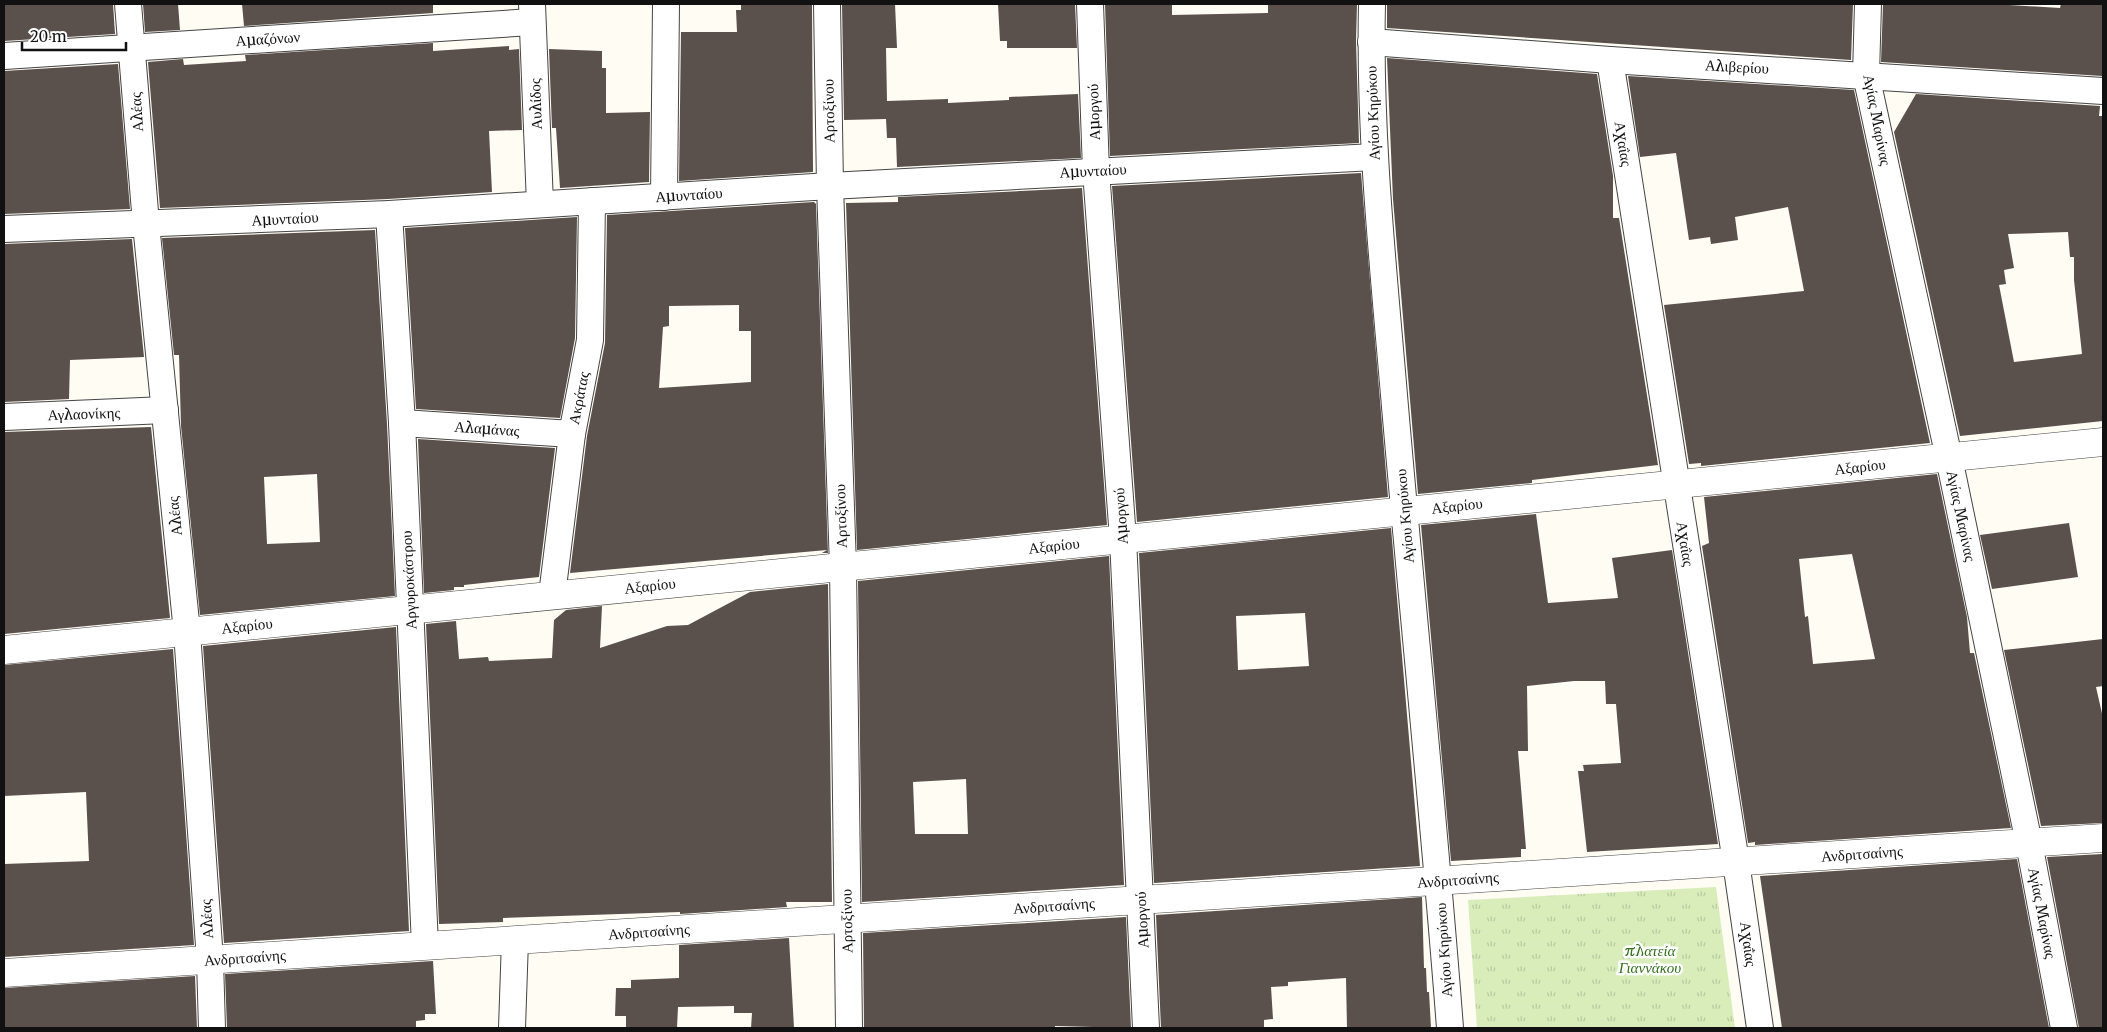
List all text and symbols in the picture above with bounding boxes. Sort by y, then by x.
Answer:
scale bar [22,20,126,52]
text: 20 m [30,27,67,46]
street label: Αμαζόνων [235,27,301,50]
street label: Αλιβερίου [1705,55,1769,78]
street label: Αγίου Κηρύκου [1361,65,1384,161]
street label: Αγίας Μαρίνας [1859,73,1896,167]
street label: Αυλίδος [525,78,546,130]
street label: Αρτοξίνου [818,79,839,143]
street label: Αμοργού [1083,83,1104,141]
street label: Αλέας [126,92,147,132]
street label: Αχαΐας [1611,120,1636,168]
street label: Αμυνταίου [1059,159,1127,182]
street label: Αμυνταίου [655,183,723,206]
street label: Αμυνταίου [251,207,319,230]
street label: Ακράτας [564,370,593,426]
street label: Αγλαονίκης [47,403,121,424]
street label: Αλαμάνας [454,417,520,440]
street label: Αξαρίου [1833,454,1886,479]
street label: Αγίου Κηρύκου [1391,468,1418,564]
street label: Αγίας Μαρίνας [1943,469,1980,563]
street label: Αρτοξίνου [830,484,851,548]
street label: Αμοργού [1109,487,1132,545]
street label: Αξαρίου [1430,493,1483,518]
street label: Αλέας [163,495,186,537]
street label: Αχαΐας [1673,520,1698,568]
street label: Αργυροκάστρου [396,530,421,630]
street label: Αξαρίου [1027,533,1080,558]
street label: Αξαρίου [623,573,676,598]
street label: Αξαρίου [220,613,273,638]
street label: Ανδριτσαίνης [1821,841,1903,866]
street label: Αγίας Μαρίνας [2024,866,2061,960]
street label: Ανδριτσαίνης [1417,867,1499,892]
street label: Αρτοξίνου [836,889,857,953]
street label: Αμοργού [1131,891,1152,949]
street label: Ανδριτσαίνης [1013,893,1095,918]
street label: Αλέας [196,899,217,939]
street label: Αγίου Κηρύκου [1431,902,1456,998]
street label: Ανδριτσαίνης [608,919,690,944]
street label: Αχαΐας [1736,920,1761,968]
park label: πλατεία Γιαννάκου [1618,941,1681,977]
street label: Ανδριτσαίνης [204,945,286,970]

